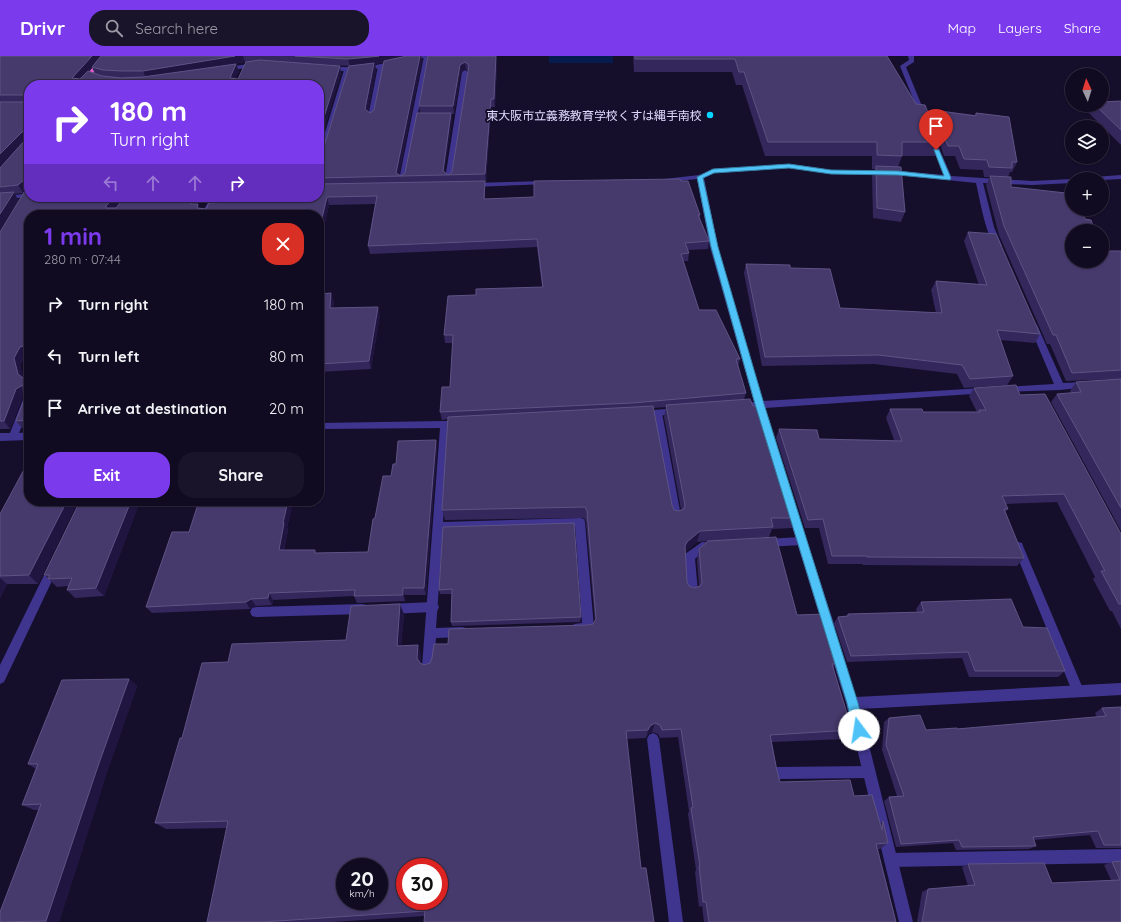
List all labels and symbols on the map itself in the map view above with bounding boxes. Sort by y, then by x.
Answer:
north arrow [1065,68,1109,112]
place label: 東大阪市立義務教育学校くすは縄手南校 [486,108,702,123]
pin [919,109,953,150]
marker: 東大阪市立義務教育学校くすは縄手南校 [705,110,715,120]
position arrow [838,709,880,751]
speed limit sign: 30 [396,858,448,910]

